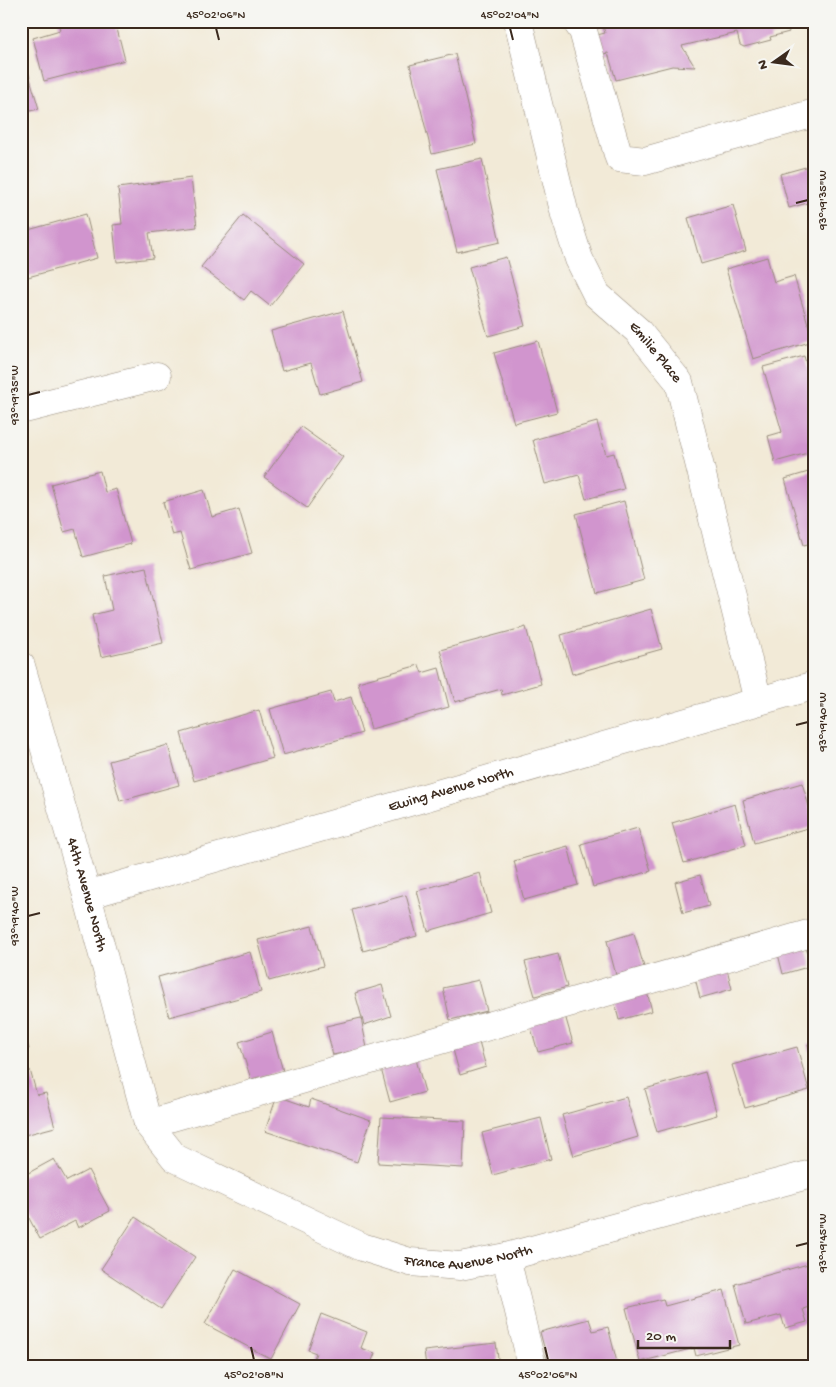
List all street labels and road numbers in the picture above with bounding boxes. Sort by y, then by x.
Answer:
street label: Emilie Place [625,318,685,387]
street label: Ewing Avenue North [387,763,516,817]
street label: 44th Avenue North [62,836,111,954]
street label: France Avenue North [400,1241,535,1275]

